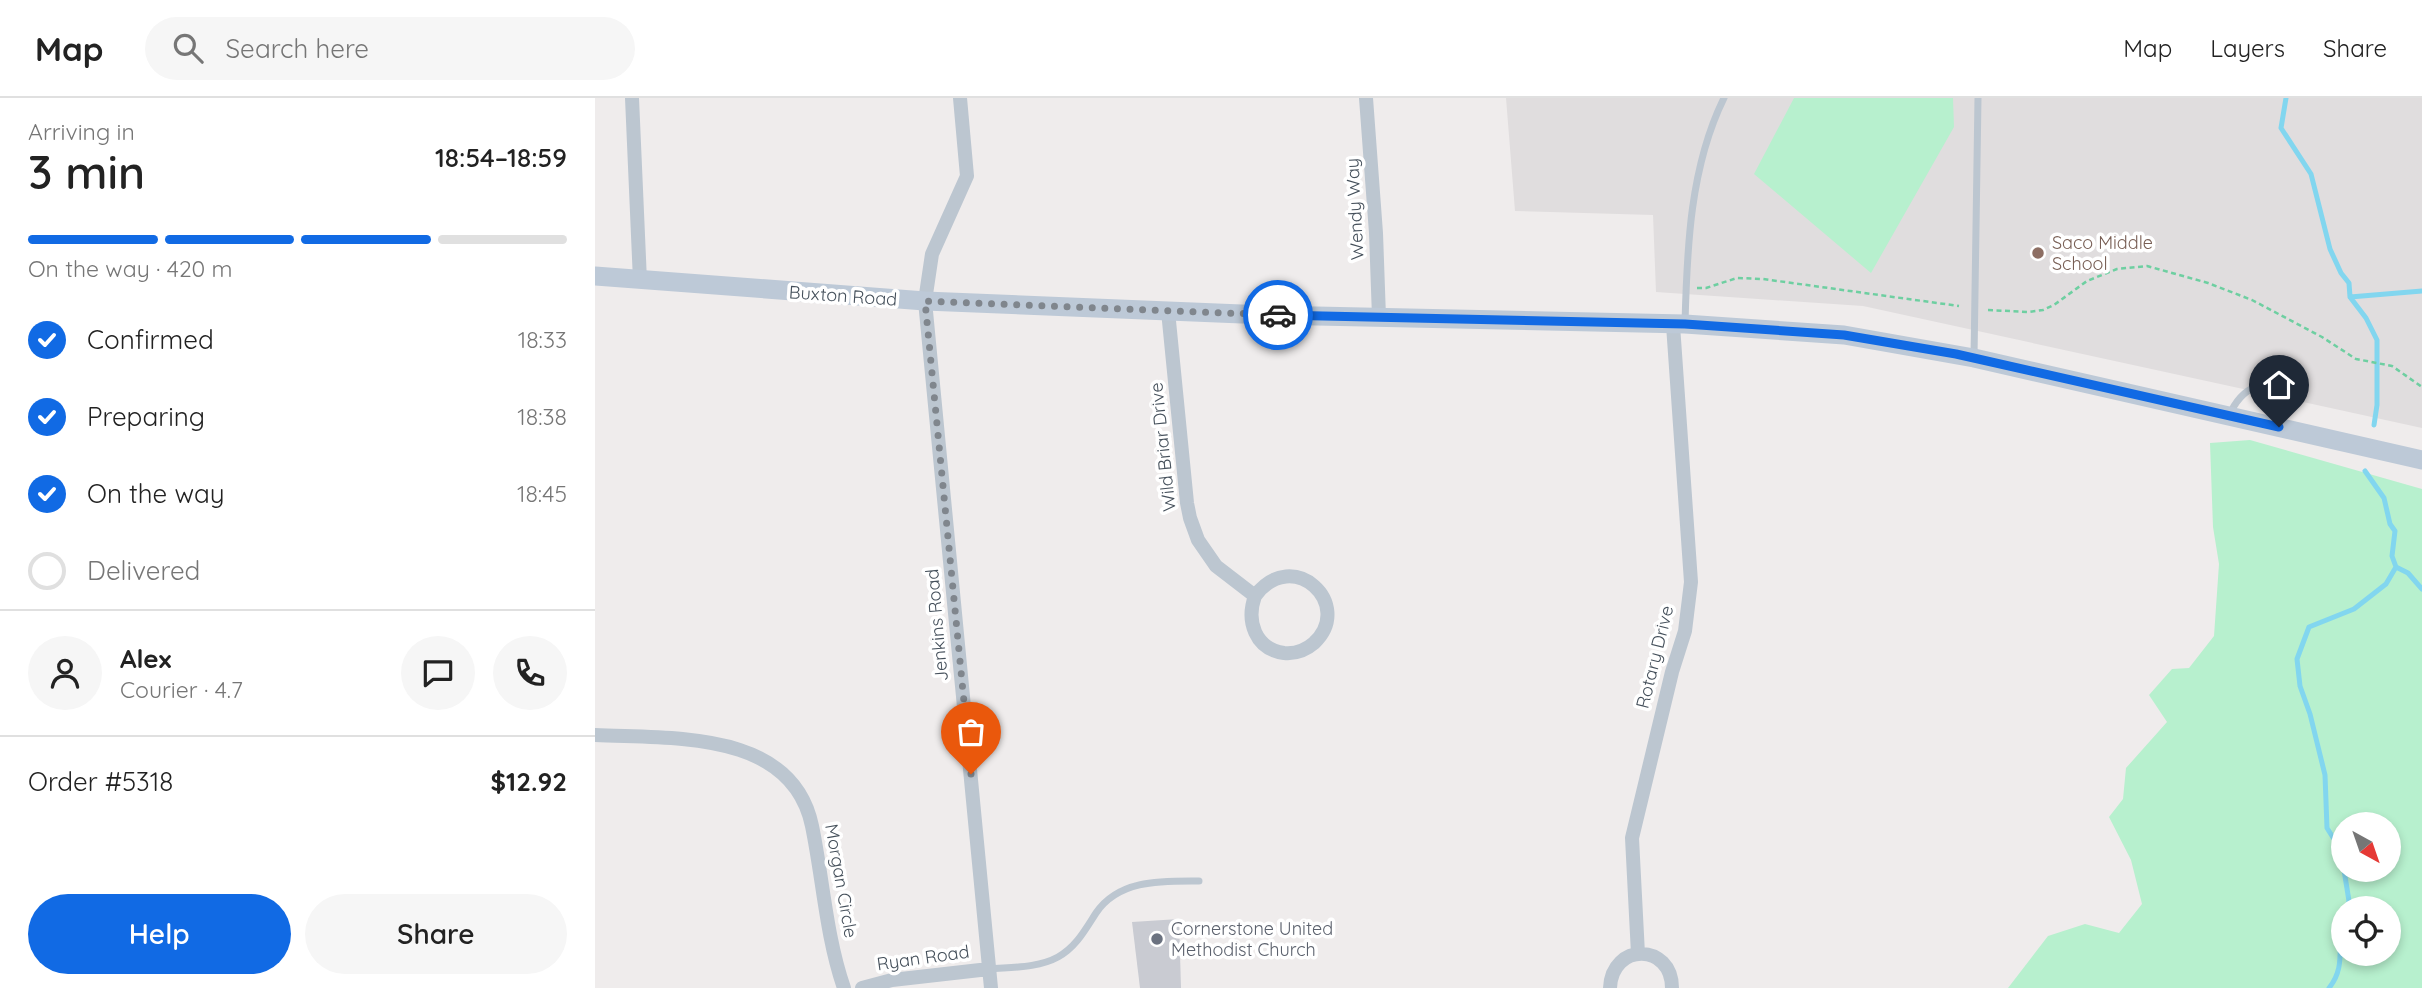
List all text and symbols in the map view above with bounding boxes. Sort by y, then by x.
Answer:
search box [145,17,635,80]
text: Map [35,28,103,69]
icon: search [169,29,207,67]
text: Search here [225,32,369,65]
text: Map [2123,33,2172,63]
text: Layers [2210,33,2285,63]
text: Share [2323,33,2387,63]
text: Arriving in [28,117,135,146]
text: 18:54–18:59 [435,141,567,174]
text: 3 min [28,143,145,201]
street label: Wendy Way [1340,157,1369,261]
place label: Saco Middle School [2052,231,2153,275]
marker: Saco Middle School [2030,245,2046,261]
text: On the way · 420 m [28,254,233,283]
street label: Buxton Road [788,280,898,311]
courier [1243,280,1313,350]
icon: car [1259,296,1297,334]
icon: check [28,321,66,359]
text: Confirmed [87,323,214,356]
text: 18:33 [518,325,567,354]
pin [2249,355,2309,427]
icon: home [2260,366,2298,404]
street label: Wild Briar Drive [1144,381,1181,513]
icon: check [28,398,66,436]
text: Preparing [87,400,205,433]
text: 18:38 [517,402,567,431]
icon: check [28,475,66,513]
text: On the way [87,477,225,510]
text: 18:45 [517,479,567,508]
text: Delivered [87,554,200,587]
street label: Jenkins Road [920,568,953,682]
street label: Rotary Drive [1631,603,1678,711]
button: person [28,636,102,710]
button: chat [401,636,475,710]
button: phone [493,636,567,710]
text: Alex [120,642,171,675]
text: Courier · 4.7 [120,675,243,704]
pin [941,702,1001,774]
icon: bag [952,713,990,751]
text: Order #5318 [28,765,173,798]
text: $12.92 [491,765,567,798]
north arrow [2331,812,2401,882]
map controls [2331,812,2401,966]
street label: Morgan Circle [820,822,863,940]
button: Help [28,894,291,974]
button: Share [305,894,567,974]
button: locate [2331,896,2401,966]
place label: Cornerstone United Methodist Church [1171,917,1333,961]
marker: Cornerstone United Methodist Church [1149,931,1165,947]
street label: Ryan Road [875,940,971,975]

